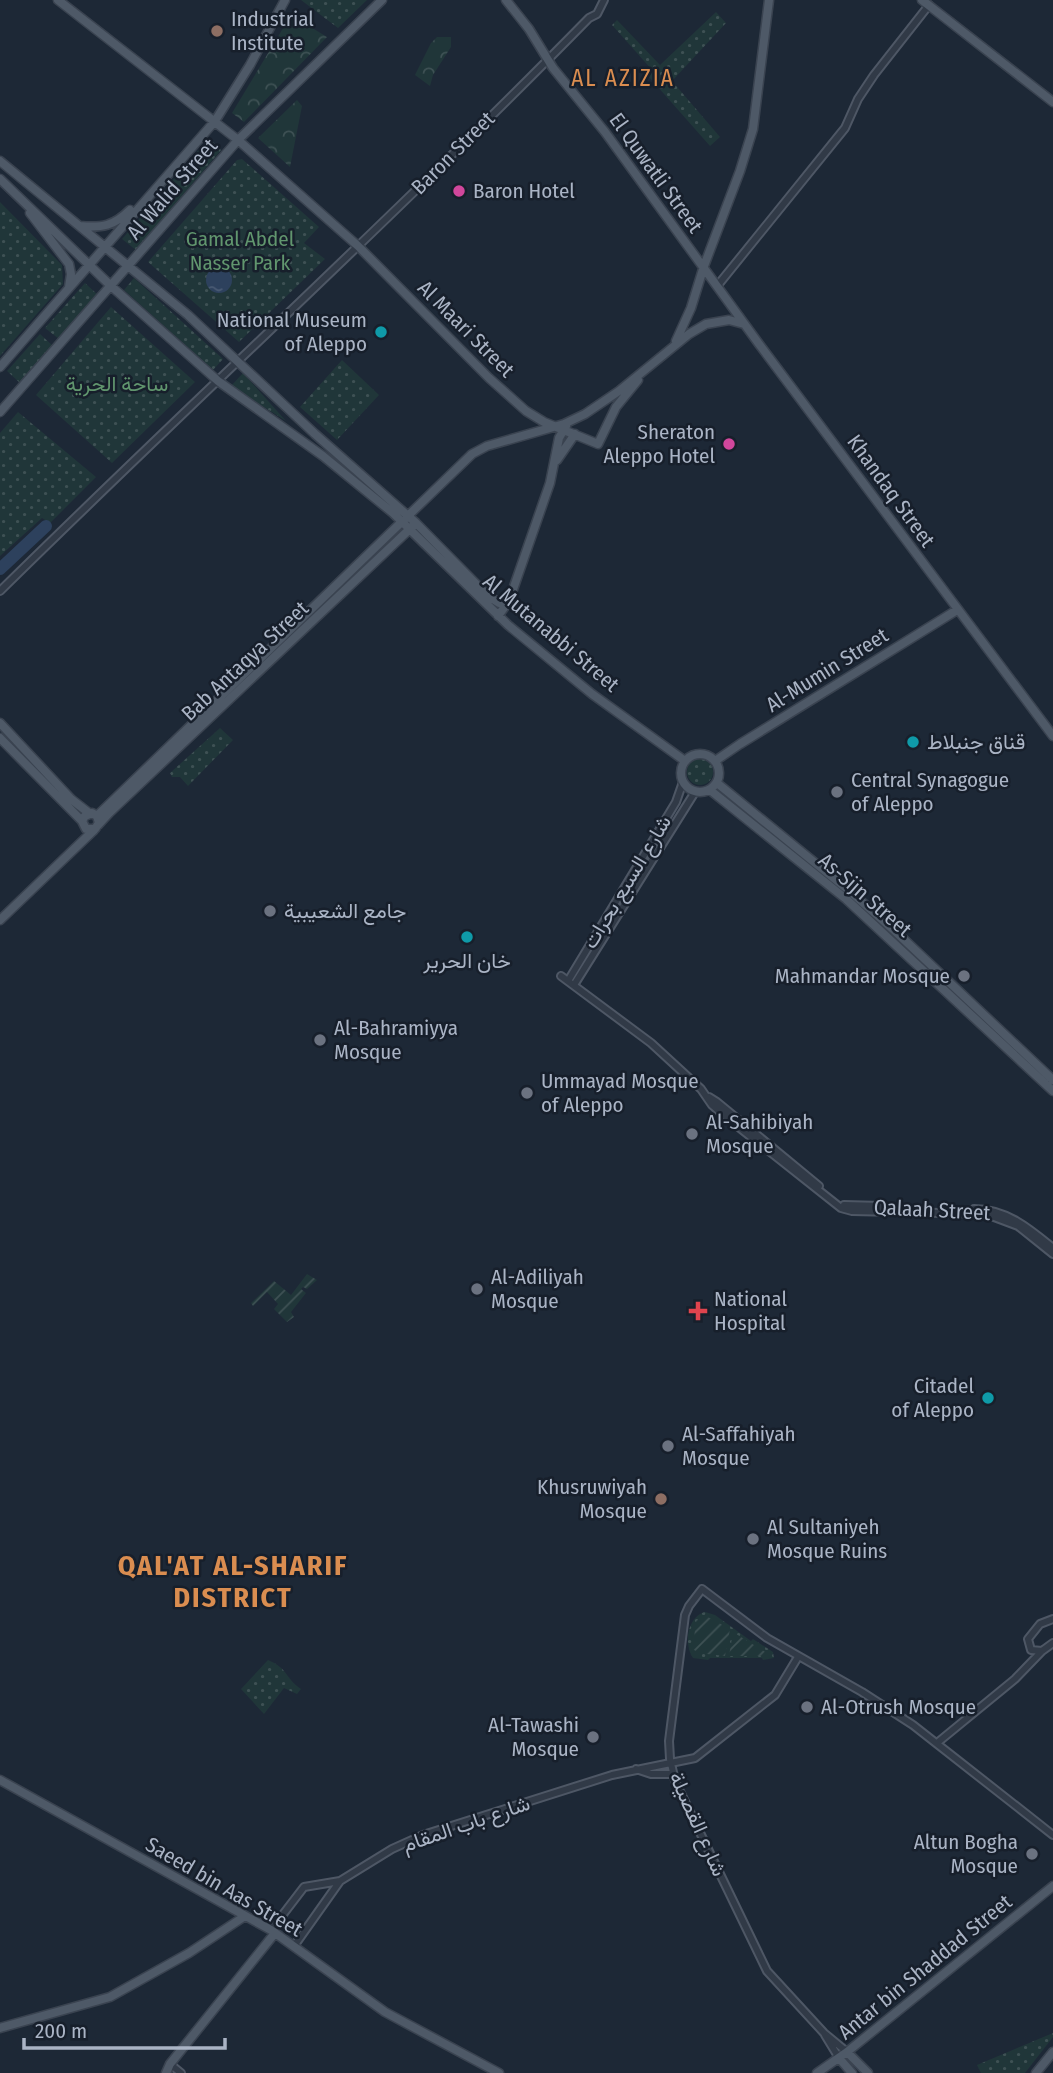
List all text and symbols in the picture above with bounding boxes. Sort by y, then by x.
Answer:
place label: Industrial Institute [231,6,314,56]
marker: Industrial Institute [209,23,225,39]
district label: AL AZIZIA [571,64,675,92]
street label: Baron Street [406,106,500,200]
street label: El Quwatli Street [604,108,708,238]
street label: Al Walid Street [121,133,223,245]
place label: Baron Hotel [473,178,575,204]
marker: Baron Hotel [451,183,467,199]
park label: Gamal Abdel Nasser Park [186,226,295,276]
street label: Al Maari Street [412,275,520,383]
place label: National Museum of Aleppo [217,307,367,357]
marker: National Museum of Aleppo [373,324,389,340]
park label: ساحة الحرية [66,371,168,397]
place label: Sheraton Aleppo Hotel [604,419,715,469]
street label: Khandaq Street [841,430,941,553]
marker: Sheraton Aleppo Hotel [721,436,737,452]
street label: Al Mutanabbi Street [478,568,625,698]
street label: Bab Antaqya Street [176,595,314,727]
street label: Al-Mumin Street [761,622,893,718]
place label: قناق جنبلاط [927,729,1025,755]
marker: قناق جنبلاط [905,734,921,750]
place label: Central Synagogue of Aleppo [851,767,1009,817]
marker: Central Synagogue of Aleppo [829,784,845,800]
street label: شارع السبع بحرات [577,811,678,954]
street label: As-Sijn Street [813,847,917,943]
place label: جامع الشعيبية [284,898,406,925]
marker: جامع الشعيبية [262,903,278,919]
marker: خان الحرير [459,929,475,945]
place label: خان الحرير [422,948,511,974]
place label: Mahmandar Mosque [775,963,950,989]
marker: Mahmandar Mosque [956,968,972,984]
place label: Al-Bahramiyya Mosque [334,1015,458,1065]
marker: Al-Bahramiyya Mosque [312,1032,328,1048]
place label: Ummayad Mosque of Aleppo [541,1068,699,1118]
marker: Ummayad Mosque of Aleppo [519,1085,535,1101]
place label: Al-Sahibiyah Mosque [706,1109,813,1159]
marker: Al-Sahibiyah Mosque [684,1126,700,1142]
street label: Qalaah Street [873,1194,991,1226]
place label: Al-Adiliyah Mosque [491,1264,584,1314]
marker: Al-Adiliyah Mosque [469,1281,485,1297]
place label: National Hospital [714,1286,787,1336]
marker: National Hospital [688,1301,708,1321]
place label: Citadel of Aleppo [891,1373,974,1423]
marker: Citadel of Aleppo [980,1390,996,1406]
place label: Al-Saffahiyah Mosque [682,1421,795,1471]
marker: Al-Saffahiyah Mosque [660,1438,676,1454]
place label: Khusruwiyah Mosque [537,1474,647,1524]
marker: Khusruwiyah Mosque [653,1491,669,1507]
place label: Al Sultaniyeh Mosque Ruins [767,1514,887,1564]
marker: Al Sultaniyeh Mosque Ruins [745,1531,761,1547]
district label: QAL'AT AL-SHARIF DISTRICT [118,1549,348,1614]
place label: Al-Otrush Mosque [821,1694,976,1720]
marker: Al-Otrush Mosque [799,1699,815,1715]
place label: Al-Tawashi Mosque [488,1712,579,1762]
marker: Al-Tawashi Mosque [585,1729,601,1745]
street label: شارع القصيلة [662,1768,733,1881]
street label: شارع باب المقام [399,1790,534,1859]
place label: Altun Bogha Mosque [914,1829,1018,1879]
street label: Saeed bin Aas Street [141,1832,307,1943]
marker: Altun Bogha Mosque [1024,1846,1040,1862]
street label: Antar bin Shaddad Street [833,1889,1017,2045]
scale bar [24,2007,226,2050]
text: 200 m [35,2018,87,2044]

